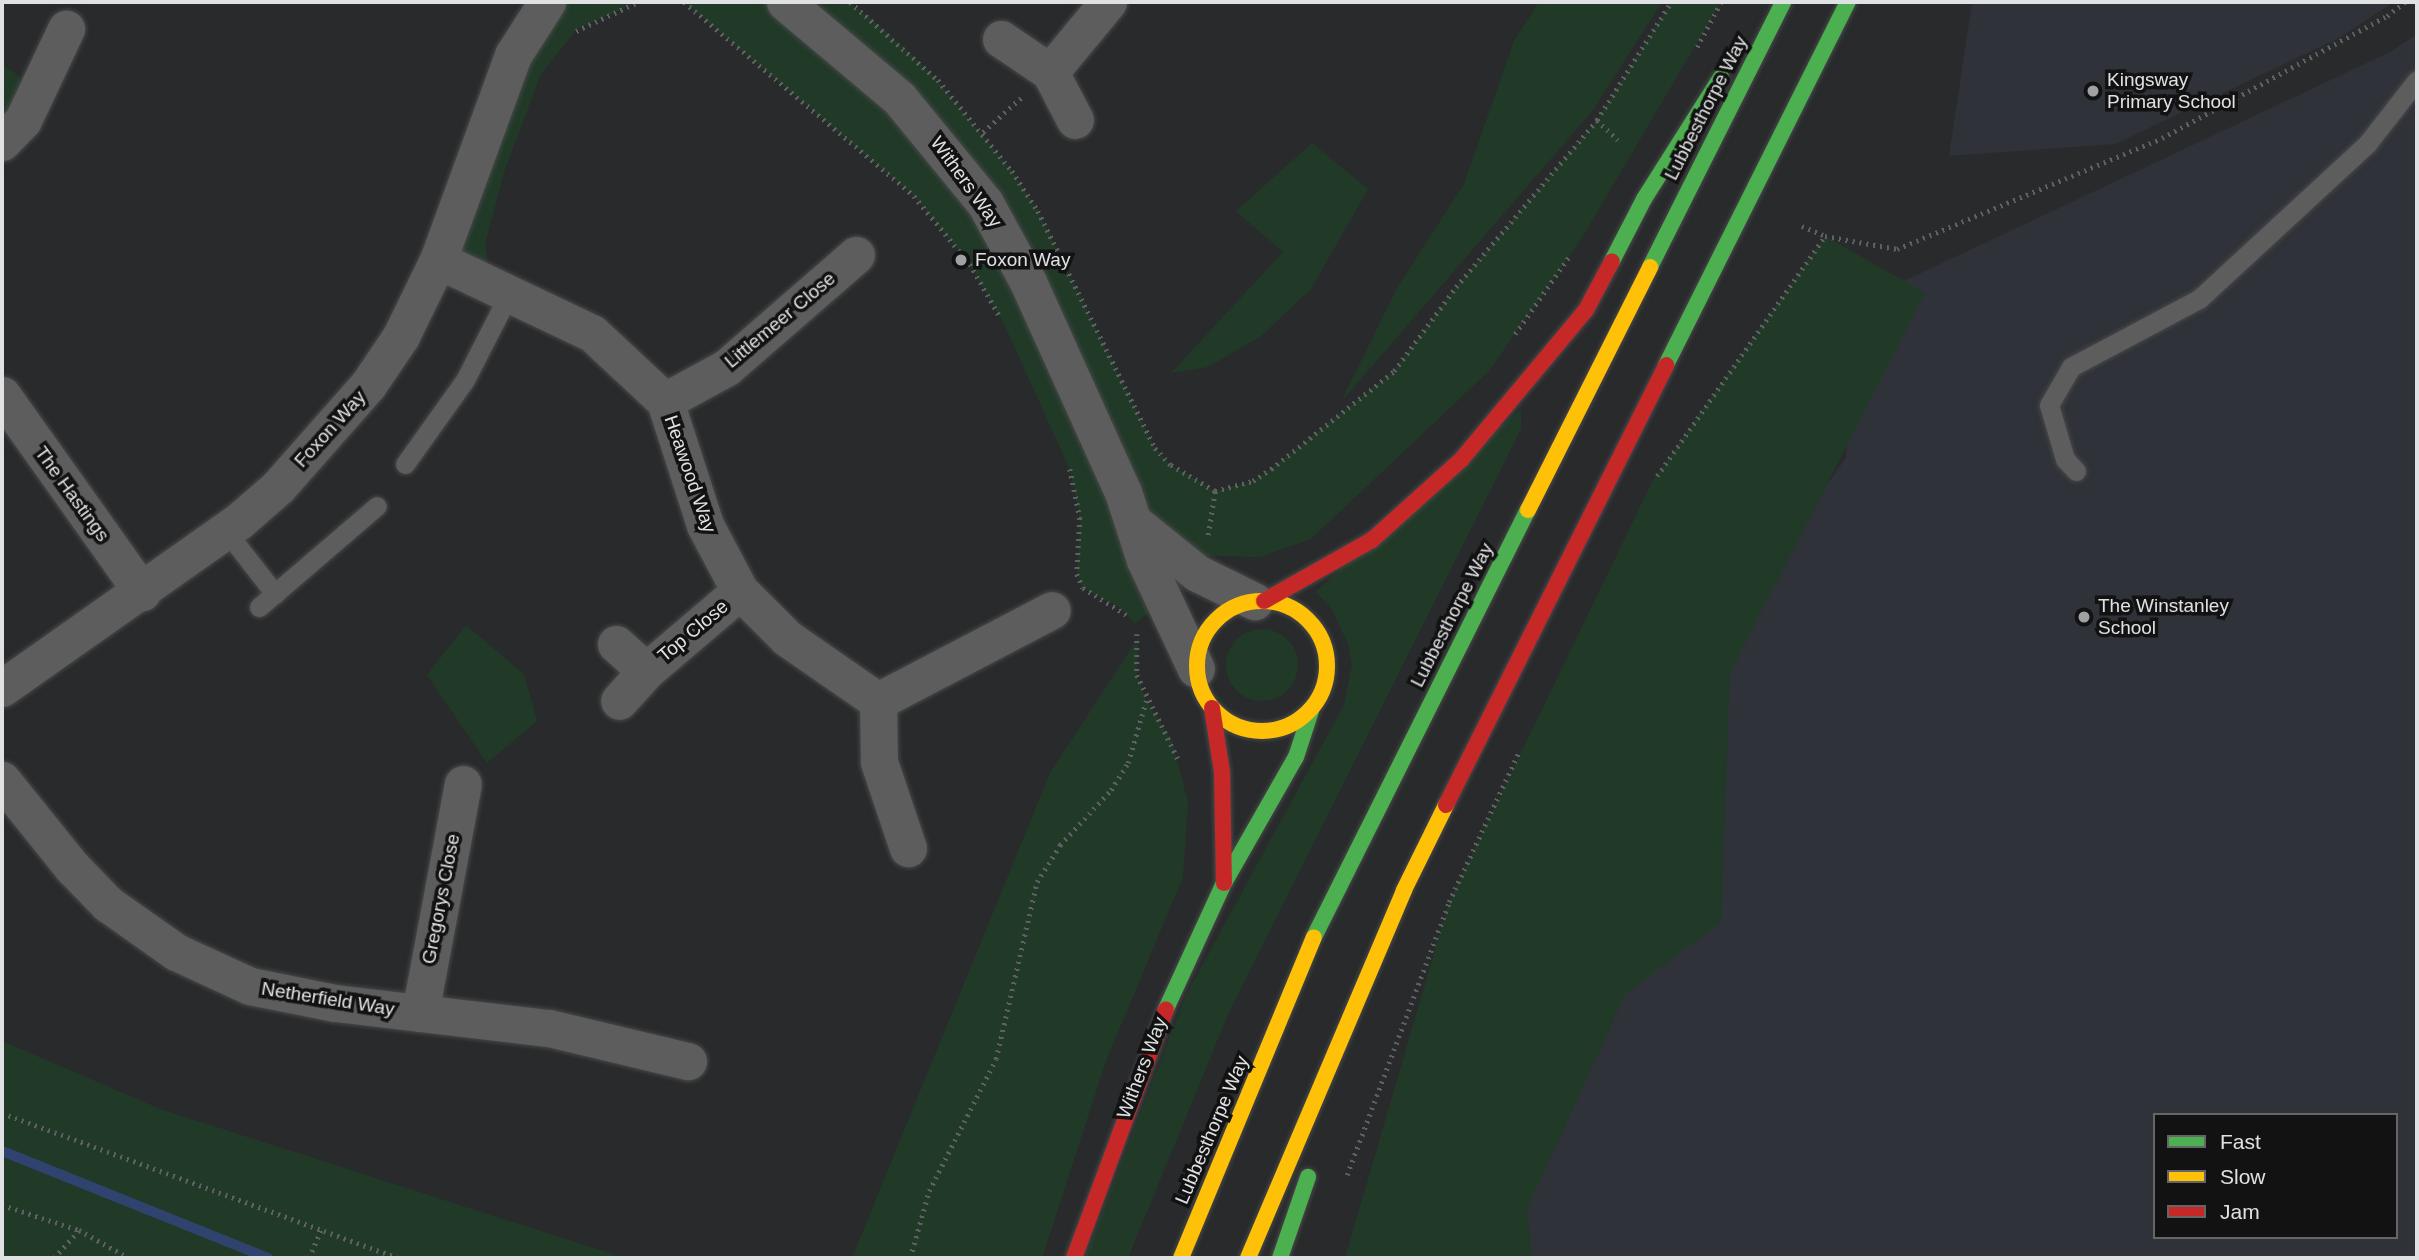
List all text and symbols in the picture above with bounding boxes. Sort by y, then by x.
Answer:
street label: Lubbesthorpe Way [1660,32,1752,184]
place label: Kingsway Primary School [2107,69,2236,113]
marker: Kingsway Primary School [2085,83,2101,99]
street label: Withers Way [925,132,1007,232]
place label: Foxon Way [975,249,1070,271]
marker: Foxon Way [953,252,969,268]
street label: Littlemeer Close [720,267,840,373]
street label: Foxon Way [290,386,370,472]
street label: Heawood Way [659,412,721,536]
street label: The Hastings [30,442,114,546]
street label: Lubbesthorpe Way [1406,539,1498,691]
street label: Top Close [653,595,733,667]
place label: The Winstanley School [2098,595,2229,639]
marker: The Winstanley School [2076,609,2092,625]
street label: Gregorys Close [417,832,465,966]
street label: Netherfield Way [260,977,396,1021]
street label: Withers Way [1112,1014,1172,1122]
street label: Lubbesthorpe Way [1170,1052,1254,1208]
legend [2153,1113,2398,1239]
text: Fast [2220,1130,2261,1153]
text: Slow [2220,1165,2266,1188]
text: Jam [2220,1200,2260,1223]

